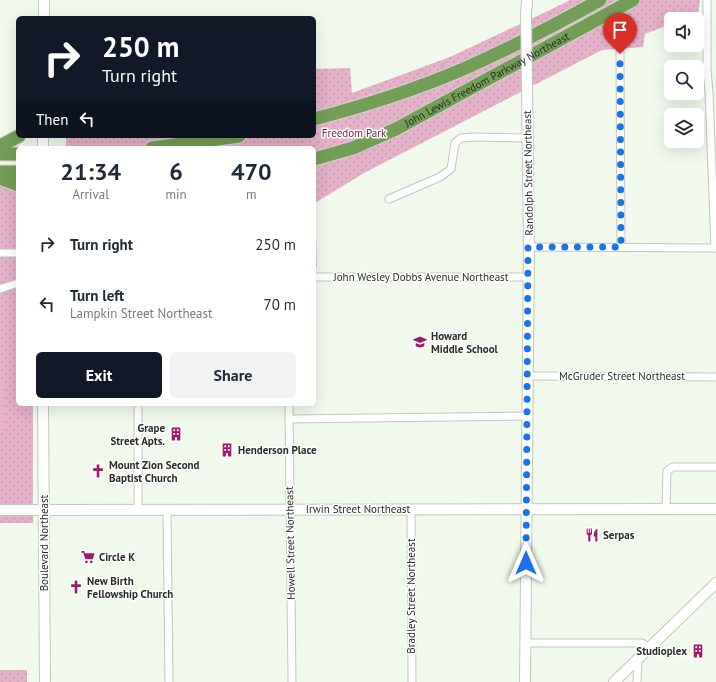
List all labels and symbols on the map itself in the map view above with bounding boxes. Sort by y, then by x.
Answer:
pin [603,13,637,54]
street label: John Lewis Freedom Parkway Northeast [401,29,572,131]
street label: Randolph Street Northeast [520,110,536,236]
park label: Freedom Park [322,126,387,140]
street label: John Wesley Dobbs Avenue Northeast [333,270,509,284]
place label: Howard Middle School [431,329,499,356]
school or university icon: Howard Middle School [412,334,428,350]
street label: McGruder Street Northeast [559,369,685,383]
place label: Grape Street Apts. [110,421,165,448]
building icon: Grape Street Apts. [168,426,184,442]
building icon: Henderson Place [219,442,235,458]
place label: Henderson Place [238,443,317,457]
place label: Mount Zion Second Baptist Church [109,458,200,485]
church icon: Mount Zion Second Baptist Church [90,463,106,479]
street label: Howell Street Northeast [282,486,298,600]
street label: Boulevard Northeast [37,494,51,591]
street label: Irwin Street Northeast [306,502,411,516]
restaurant icon: Serpas [584,527,600,543]
place label: Serpas [603,528,635,542]
street label: Bradley Street Northeast [404,538,418,654]
position arrow [505,542,547,584]
supermarket icon: Circle K [80,549,96,565]
place label: Circle K [99,550,135,564]
place label: New Birth Fellowship Church [87,574,173,601]
church icon: New Birth Fellowship Church [68,579,84,595]
building icon: Studioplex [690,643,706,659]
place label: Studioplex [636,644,687,658]

